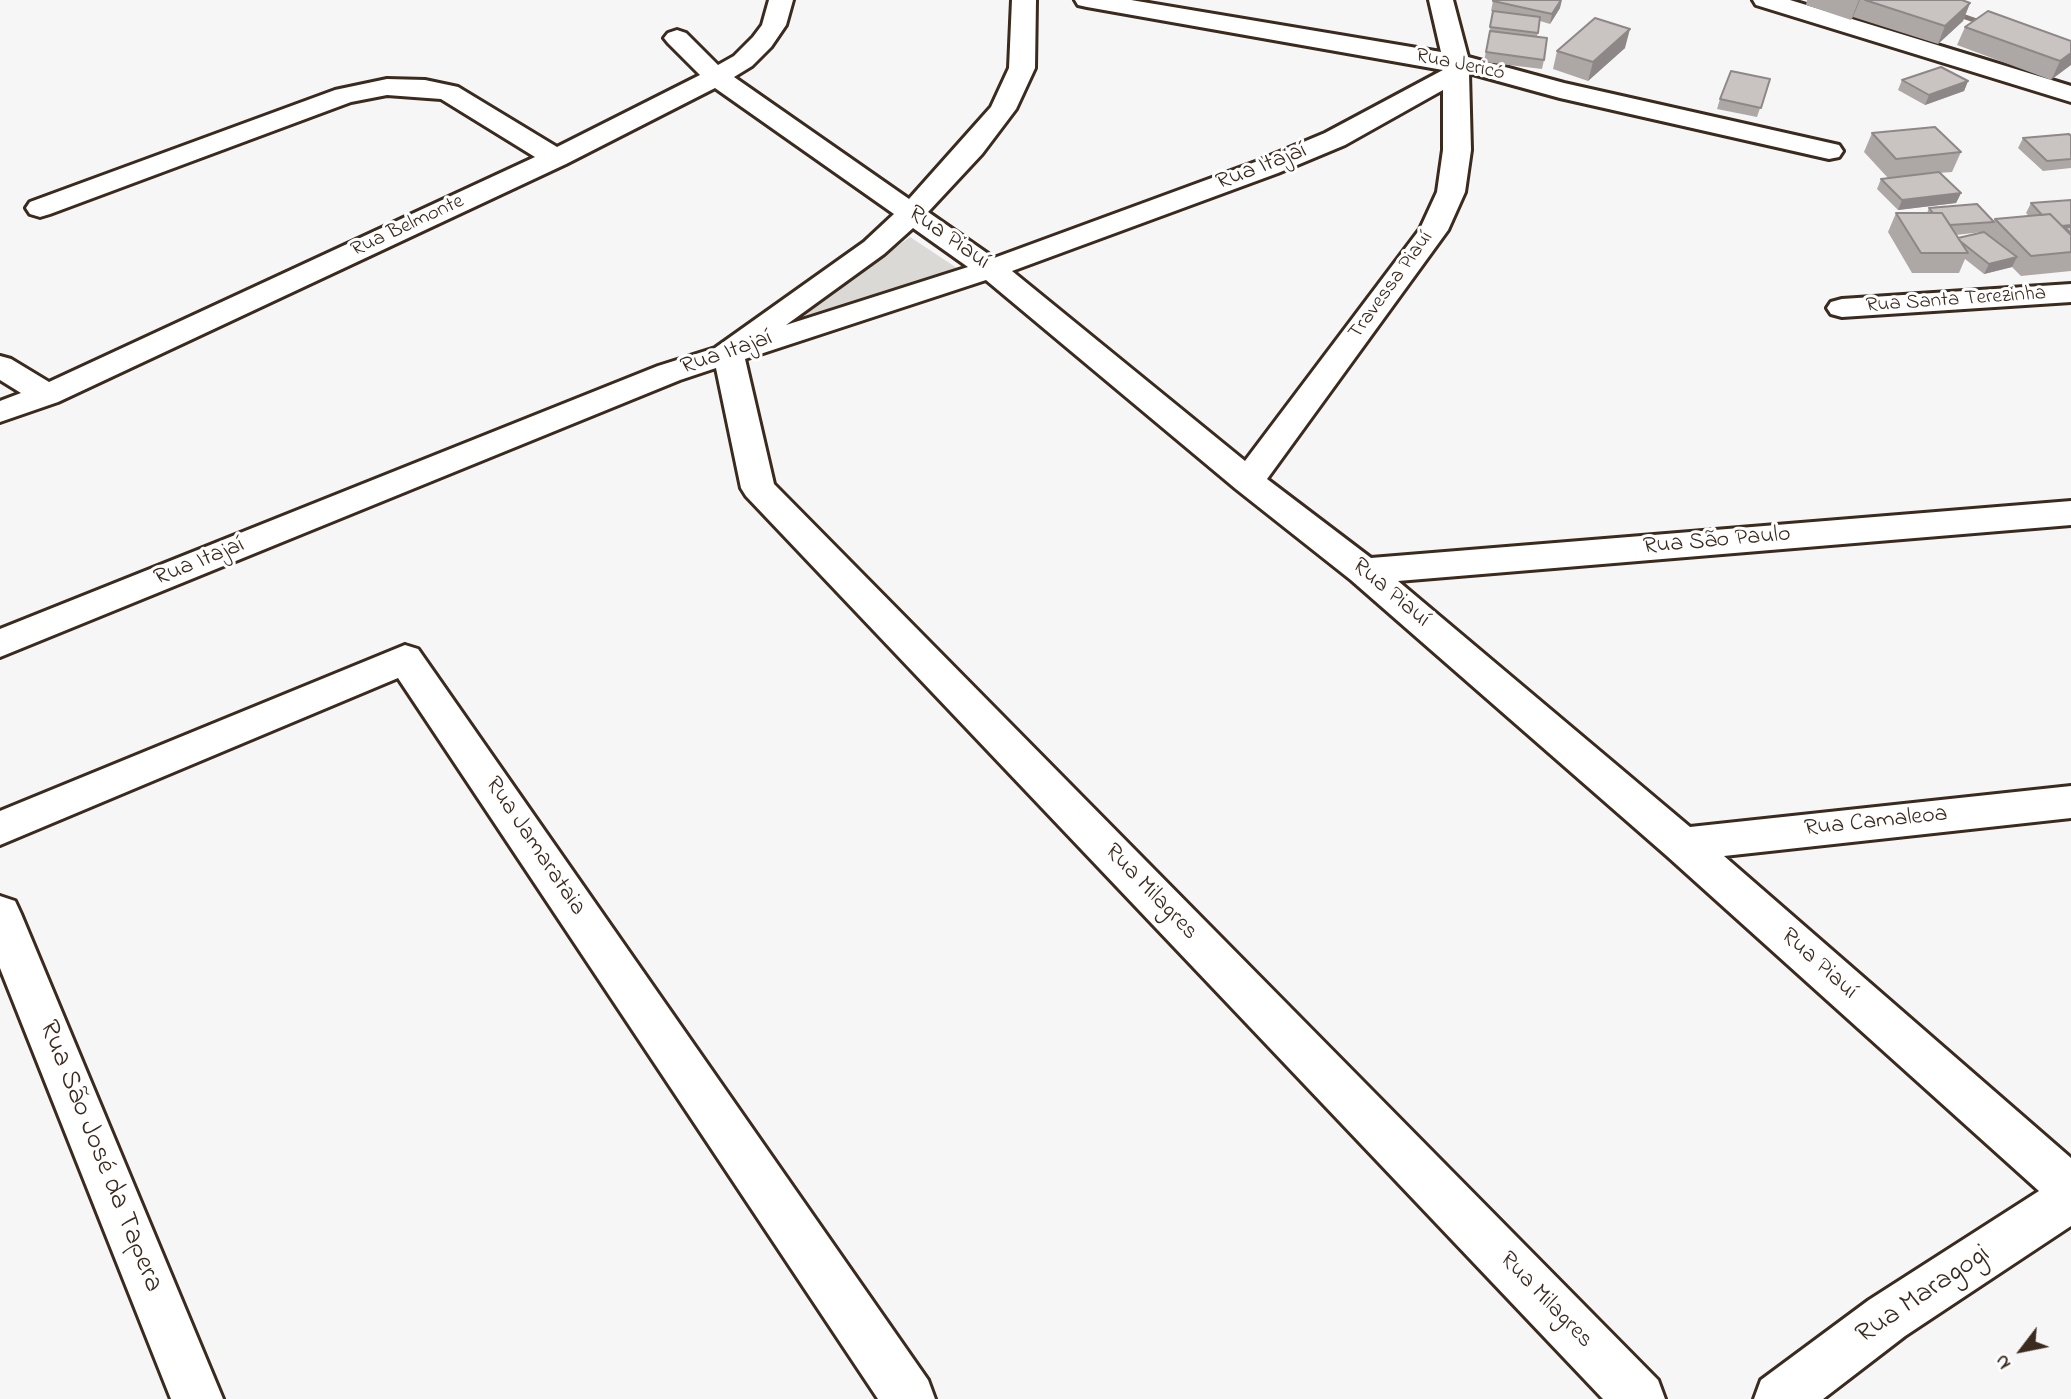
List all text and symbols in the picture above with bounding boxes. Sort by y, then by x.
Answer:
street label: Rua Jericó [1413,44,1507,88]
street label: Rua Itajaí [1213,138,1311,198]
street label: Rua Belmonte [348,190,468,264]
street label: Rua Piauí [901,200,995,278]
street label: Travessa Piauí [1344,227,1440,345]
street label: Rua Santa Terezinha [1865,282,2047,320]
street label: Rua Itajaí [678,325,776,383]
street label: Rua São Paulo [1642,521,1792,563]
street label: Rua Itajaí [151,532,249,594]
street label: Rua Piauí [1345,553,1435,635]
street label: Rua Jamarataia [477,772,591,922]
street label: Rua Camaleoa [1803,801,1949,845]
street label: Rua Milagres [1097,839,1203,947]
street label: Rua Piauí [1774,923,1862,1007]
street label: Rua São José da Tapera [29,1016,169,1298]
street label: Rua Maragogi [1851,1239,1997,1353]
street label: Rua Milagres [1492,1247,1598,1355]
north arrow [1987,1315,2057,1385]
text: N [1989,1349,2019,1374]

